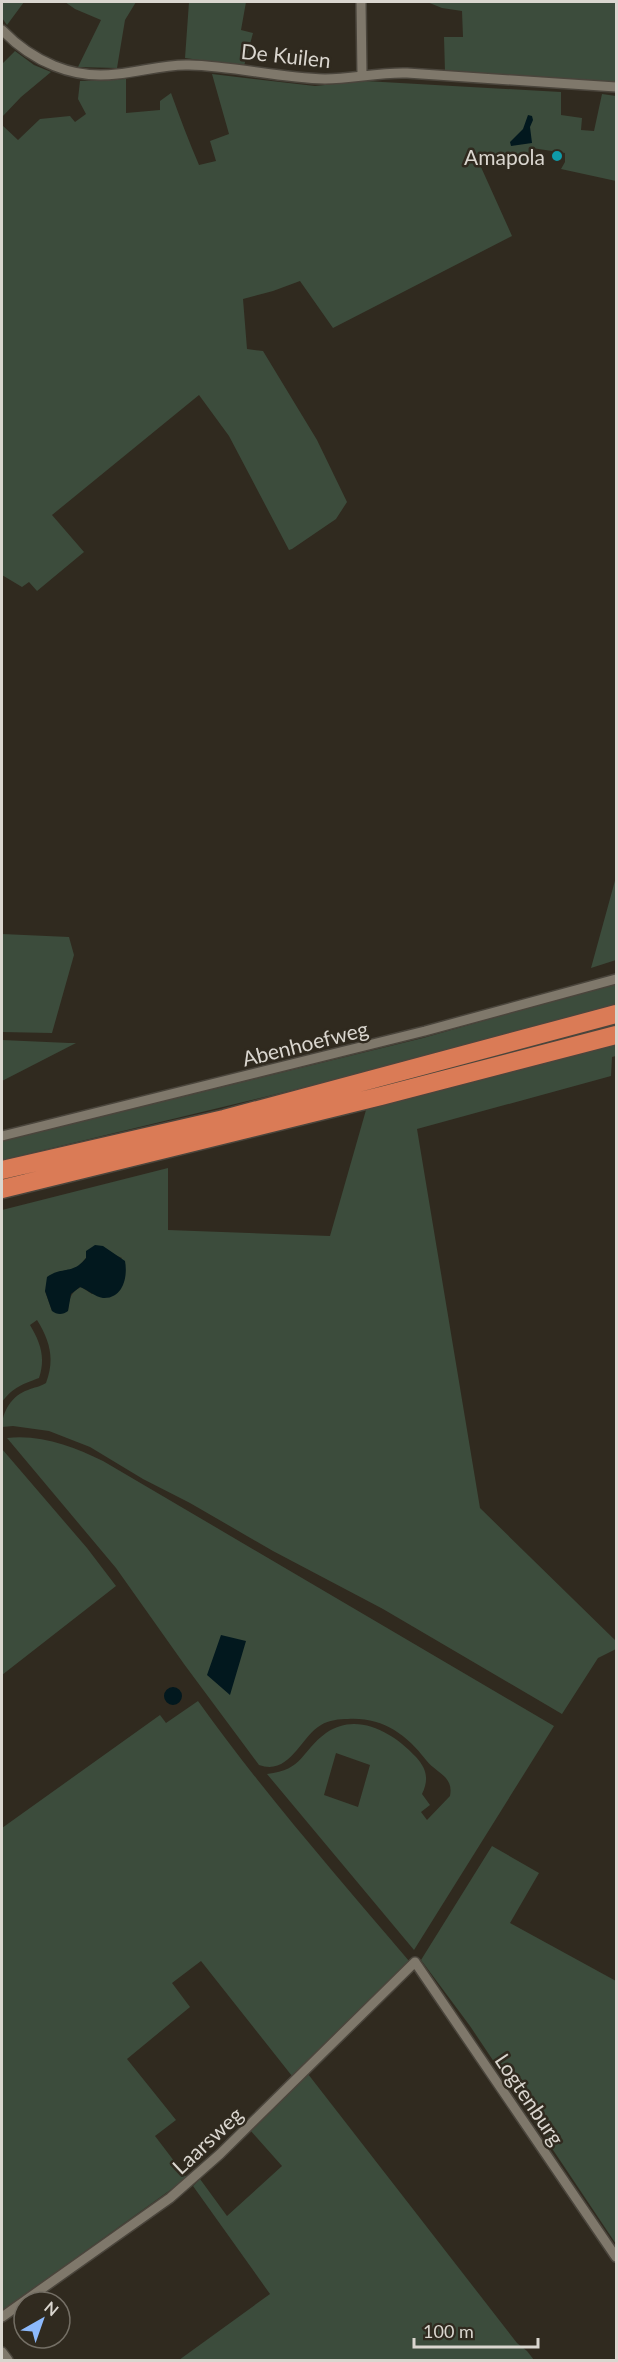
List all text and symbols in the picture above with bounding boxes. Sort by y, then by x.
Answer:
street label: De Kuilen [240,38,332,72]
place label: Amapola [464,144,545,169]
marker: Amapola [550,149,564,163]
street label: Abenhoefweg [239,1015,371,1071]
street label: Logtenburg [490,2049,570,2150]
street label: Laarsweg [167,2101,247,2179]
north arrow [12,2290,72,2350]
text: N [41,2297,63,2319]
scale bar [414,2311,538,2349]
text: 100 m [423,2320,474,2342]

